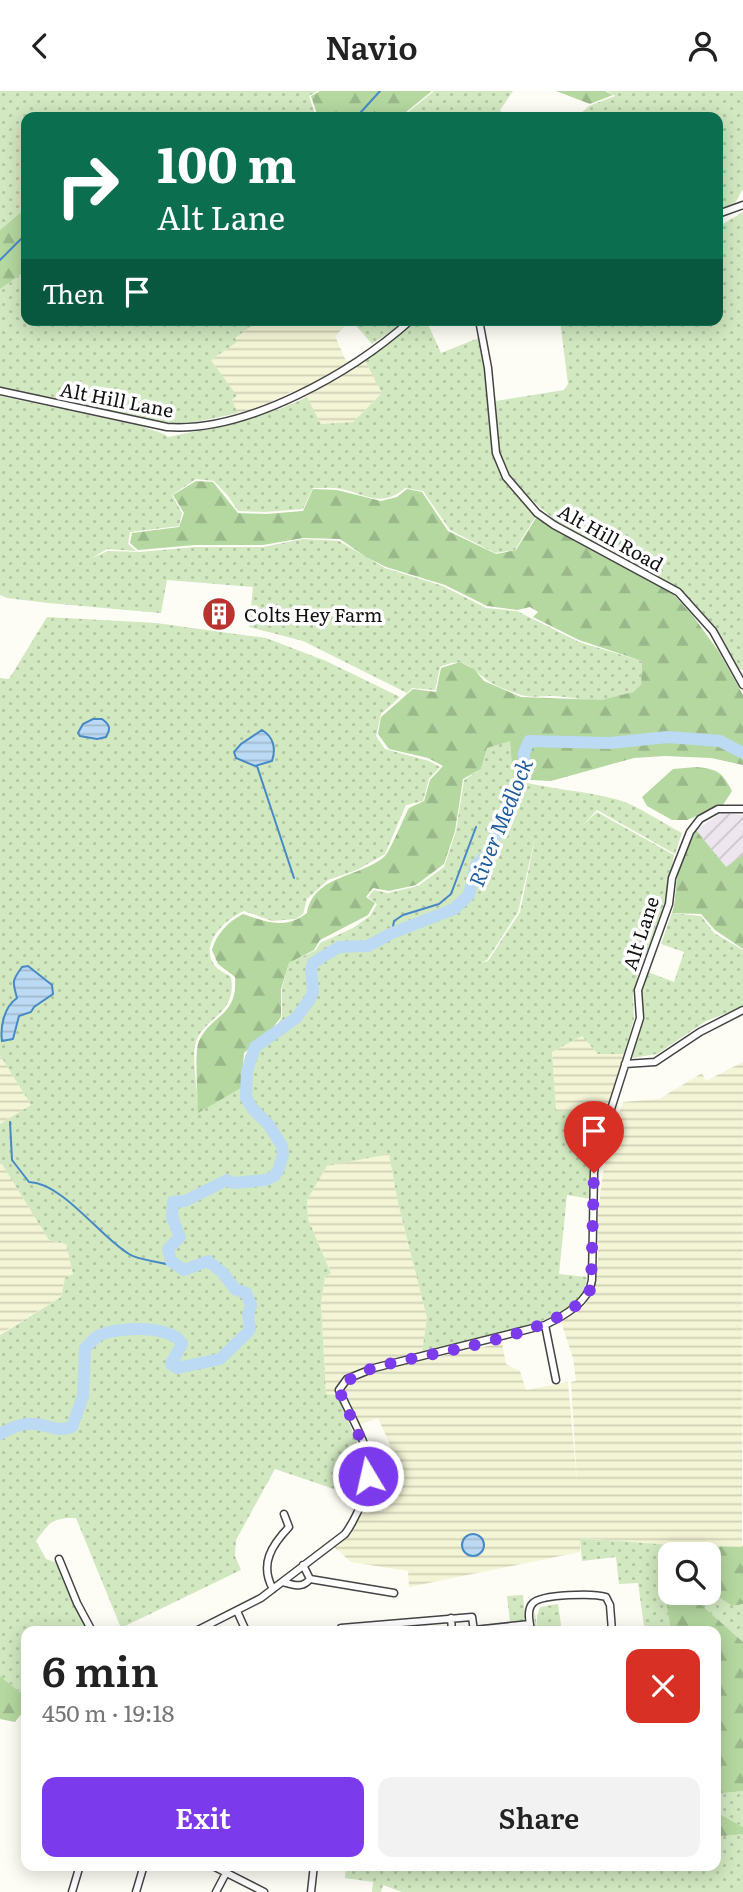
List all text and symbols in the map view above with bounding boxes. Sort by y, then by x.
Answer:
text: Navio [325,22,418,70]
icon: back [21,27,59,65]
icon: person [684,27,722,65]
text: 100 m [157,125,296,198]
icon: right [42,140,133,231]
text: Alt Lane [157,192,285,240]
text: Then [42,273,104,312]
icon: arrive [118,273,156,311]
street label: Alt Hill Lane [58,374,176,424]
street label: Alt Hill Road [553,497,669,578]
building icon: Colts Hey Farm [200,595,238,633]
place label: Colts Hey Farm [244,600,382,628]
water label: River Medlock [459,753,539,891]
street label: Alt Lane [615,892,665,974]
pin [564,1101,624,1173]
icon: arrive [575,1112,613,1150]
position arrow [331,1439,405,1513]
map controls [658,1542,721,1605]
button: search [658,1542,721,1605]
text: 6 min [42,1638,159,1700]
button: close [626,1649,700,1723]
text: 450 m · 19:18 [42,1695,175,1729]
button: Exit [42,1777,364,1857]
button: Share [378,1777,700,1857]

